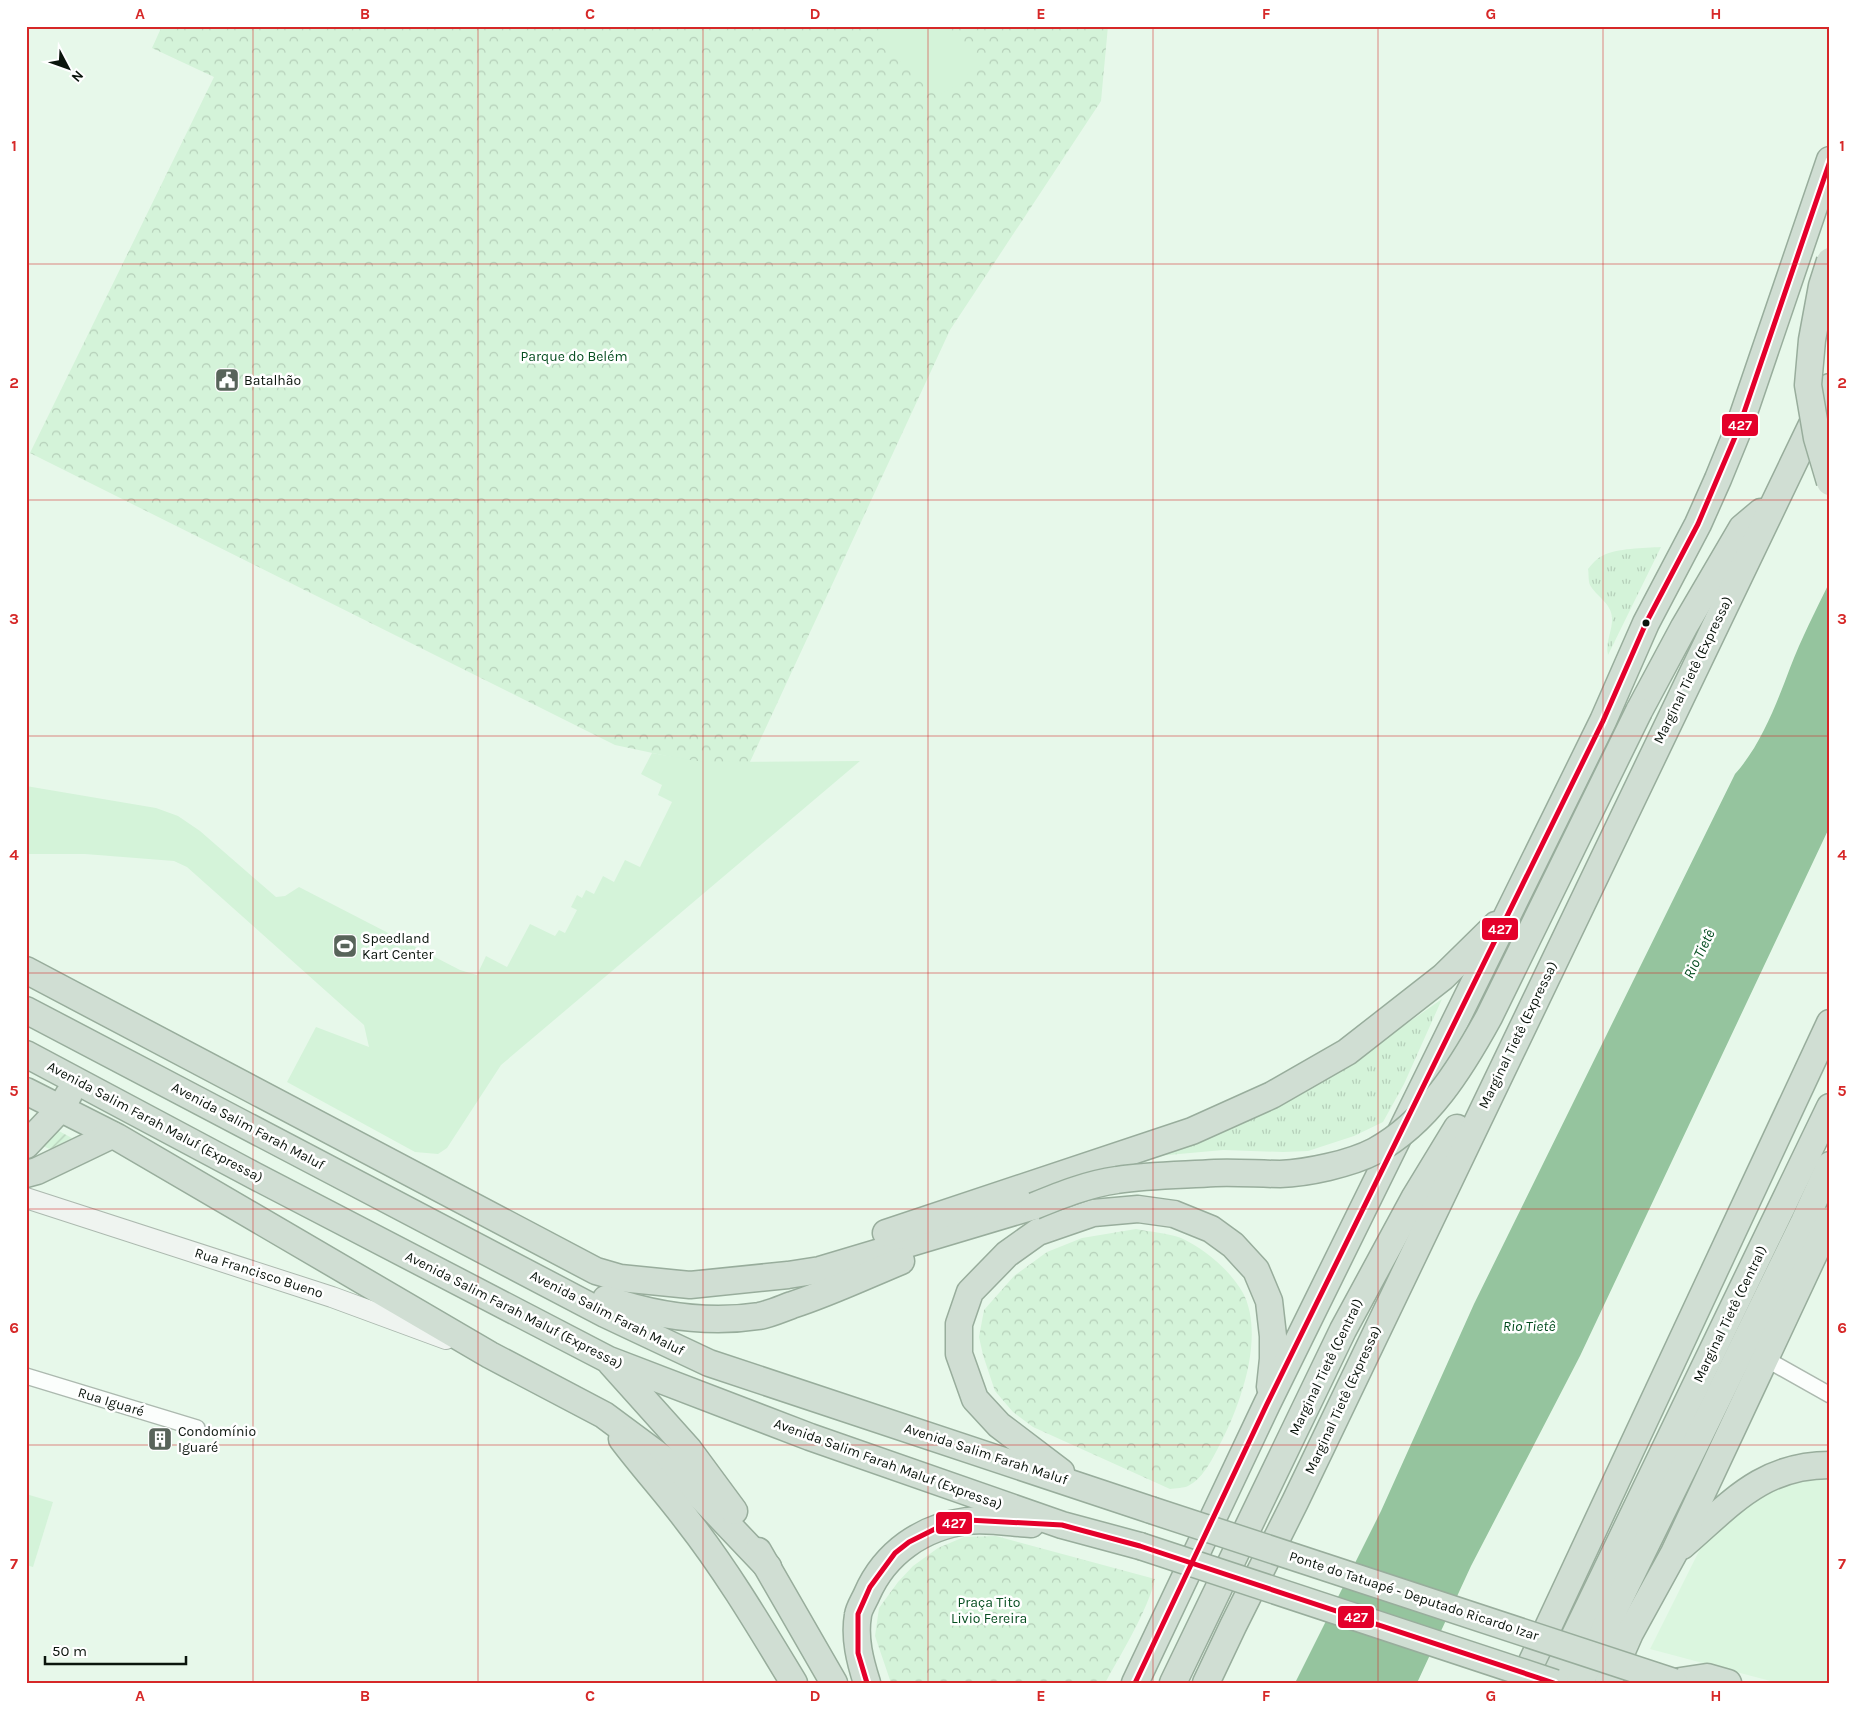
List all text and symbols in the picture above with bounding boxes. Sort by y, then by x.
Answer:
text: A [135,4,145,23]
text: B [360,4,370,23]
text: C [585,4,595,23]
text: D [810,4,821,23]
text: E [1036,4,1046,23]
text: F [1262,4,1271,23]
text: G [1486,4,1496,23]
text: H [1710,4,1722,23]
north arrow [42,42,92,92]
text: N [68,67,87,86]
text: 1 [11,136,17,155]
text: 1 [1839,136,1845,155]
park label: Parque do Belém [520,348,628,365]
public building icon: Batalhão [214,367,240,393]
place label: Batalhão [244,372,301,389]
text: 2 [9,373,19,392]
text: 2 [1837,373,1847,392]
line badge: 427 [1721,413,1759,437]
text: 427 [1728,417,1752,434]
street label: Marginal Tietê (Expressa) [1650,594,1736,746]
text: 3 [9,609,19,628]
text: 3 [1837,609,1847,628]
unlabelled marker [1641,618,1651,628]
text: 4 [9,845,19,864]
text: 4 [1837,845,1847,864]
line badge: 427 [1481,917,1519,941]
text: 427 [1488,921,1512,938]
water label: Rio Tietê [1679,926,1719,982]
place label: Speedland Kart Center [362,930,435,963]
sports icon: Speedland Kart Center [332,933,358,959]
street label: Marginal Tietê (Expressa) [1475,959,1561,1111]
street label: Avenida Salim Farah Maluf (Expressa) [44,1058,266,1186]
street label: Avenida Salim Farah Maluf [169,1079,327,1173]
text: 5 [9,1081,19,1100]
text: 5 [1837,1081,1847,1100]
street label: Marginal Tietê (Central) [1689,1243,1771,1385]
street label: Rua Francisco Bueno [193,1244,325,1302]
street label: Avenida Salim Farah Maluf (Expressa) [402,1248,626,1372]
street label: Avenida Salim Farah Maluf [527,1267,687,1359]
street label: Marginal Tietê (Central) [1285,1296,1367,1438]
water label: Rio Tietê [1503,1317,1555,1335]
text: 6 [9,1318,19,1337]
text: 6 [1837,1318,1847,1337]
street label: Marginal Tietê (Expressa) [1301,1323,1385,1477]
street label: Rua Iguaré [76,1384,146,1420]
street label: Avenida Salim Farah Maluf (Expressa) [772,1415,1004,1513]
street label: Avenida Salim Farah Maluf [902,1420,1070,1489]
place label: Condomínio Iguaré [178,1423,256,1456]
building icon: Condomínio Iguaré [147,1426,173,1452]
line badge: 427 [935,1511,973,1535]
text: 427 [942,1515,966,1532]
street label: Ponte do Tatuapé - Deputado Ricardo Izar [1287,1548,1542,1645]
text: 7 [10,1554,18,1573]
text: 7 [1838,1554,1846,1573]
park label: Praça Tito Livio Fereira [951,1594,1027,1627]
line badge: 427 [1337,1605,1375,1629]
text: 427 [1344,1609,1368,1626]
scale bar [45,1634,186,1666]
text: 50 m [52,1642,87,1660]
text: A [135,1686,145,1705]
text: B [360,1686,370,1705]
text: C [585,1686,595,1705]
text: D [810,1686,821,1705]
text: E [1036,1686,1046,1705]
text: F [1262,1686,1271,1705]
text: G [1486,1686,1496,1705]
text: H [1710,1686,1722,1705]

